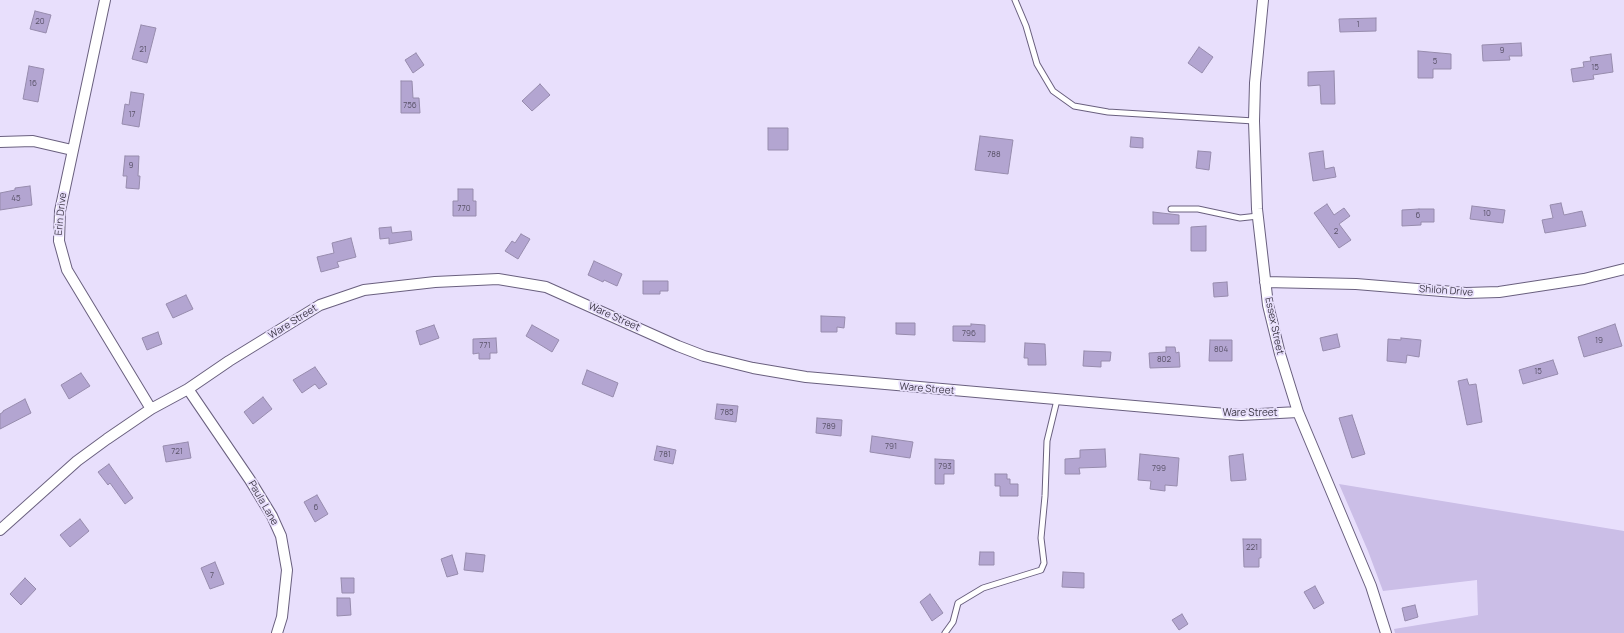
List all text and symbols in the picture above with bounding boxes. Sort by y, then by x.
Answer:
house number: 20 [35,17,45,27]
house number: 1 [1356,20,1360,30]
house number: 21 [139,45,147,55]
house number: 9 [1500,46,1504,56]
house number: 5 [1433,57,1437,67]
house number: 15 [1591,63,1599,73]
house number: 16 [29,79,37,89]
house number: 756 [403,101,417,111]
house number: 17 [128,110,136,120]
house number: 788 [987,150,1001,160]
house number: 9 [129,161,133,171]
street label: Erin Drive [53,192,69,236]
house number: 45 [11,194,21,204]
house number: 770 [457,204,471,214]
house number: 10 [1483,209,1491,219]
house number: 6 [1416,211,1420,221]
house number: 2 [1334,227,1338,237]
street label: Shiloh Drive [1419,283,1473,299]
street label: Essex Street [1262,296,1286,356]
street label: Ware Street [586,300,642,334]
street label: Ware Street [266,302,320,342]
house number: 796 [962,329,976,339]
house number: 19 [1595,336,1603,346]
house number: 771 [479,341,491,351]
house number: 804 [1214,345,1228,355]
house number: 802 [1157,355,1171,365]
house number: 15 [1534,367,1542,377]
street label: Ware Street [899,381,955,397]
street label: Ware Street [1222,407,1278,419]
house number: 785 [720,408,734,418]
house number: 789 [822,422,836,432]
house number: 791 [885,442,897,452]
house number: 721 [171,447,183,457]
house number: 781 [659,450,671,460]
house number: 793 [938,462,952,472]
house number: 799 [1152,464,1166,474]
street label: Paula Lane [245,479,281,527]
house number: 6 [314,503,318,513]
house number: 221 [1246,543,1258,553]
house number: 7 [210,571,214,581]

